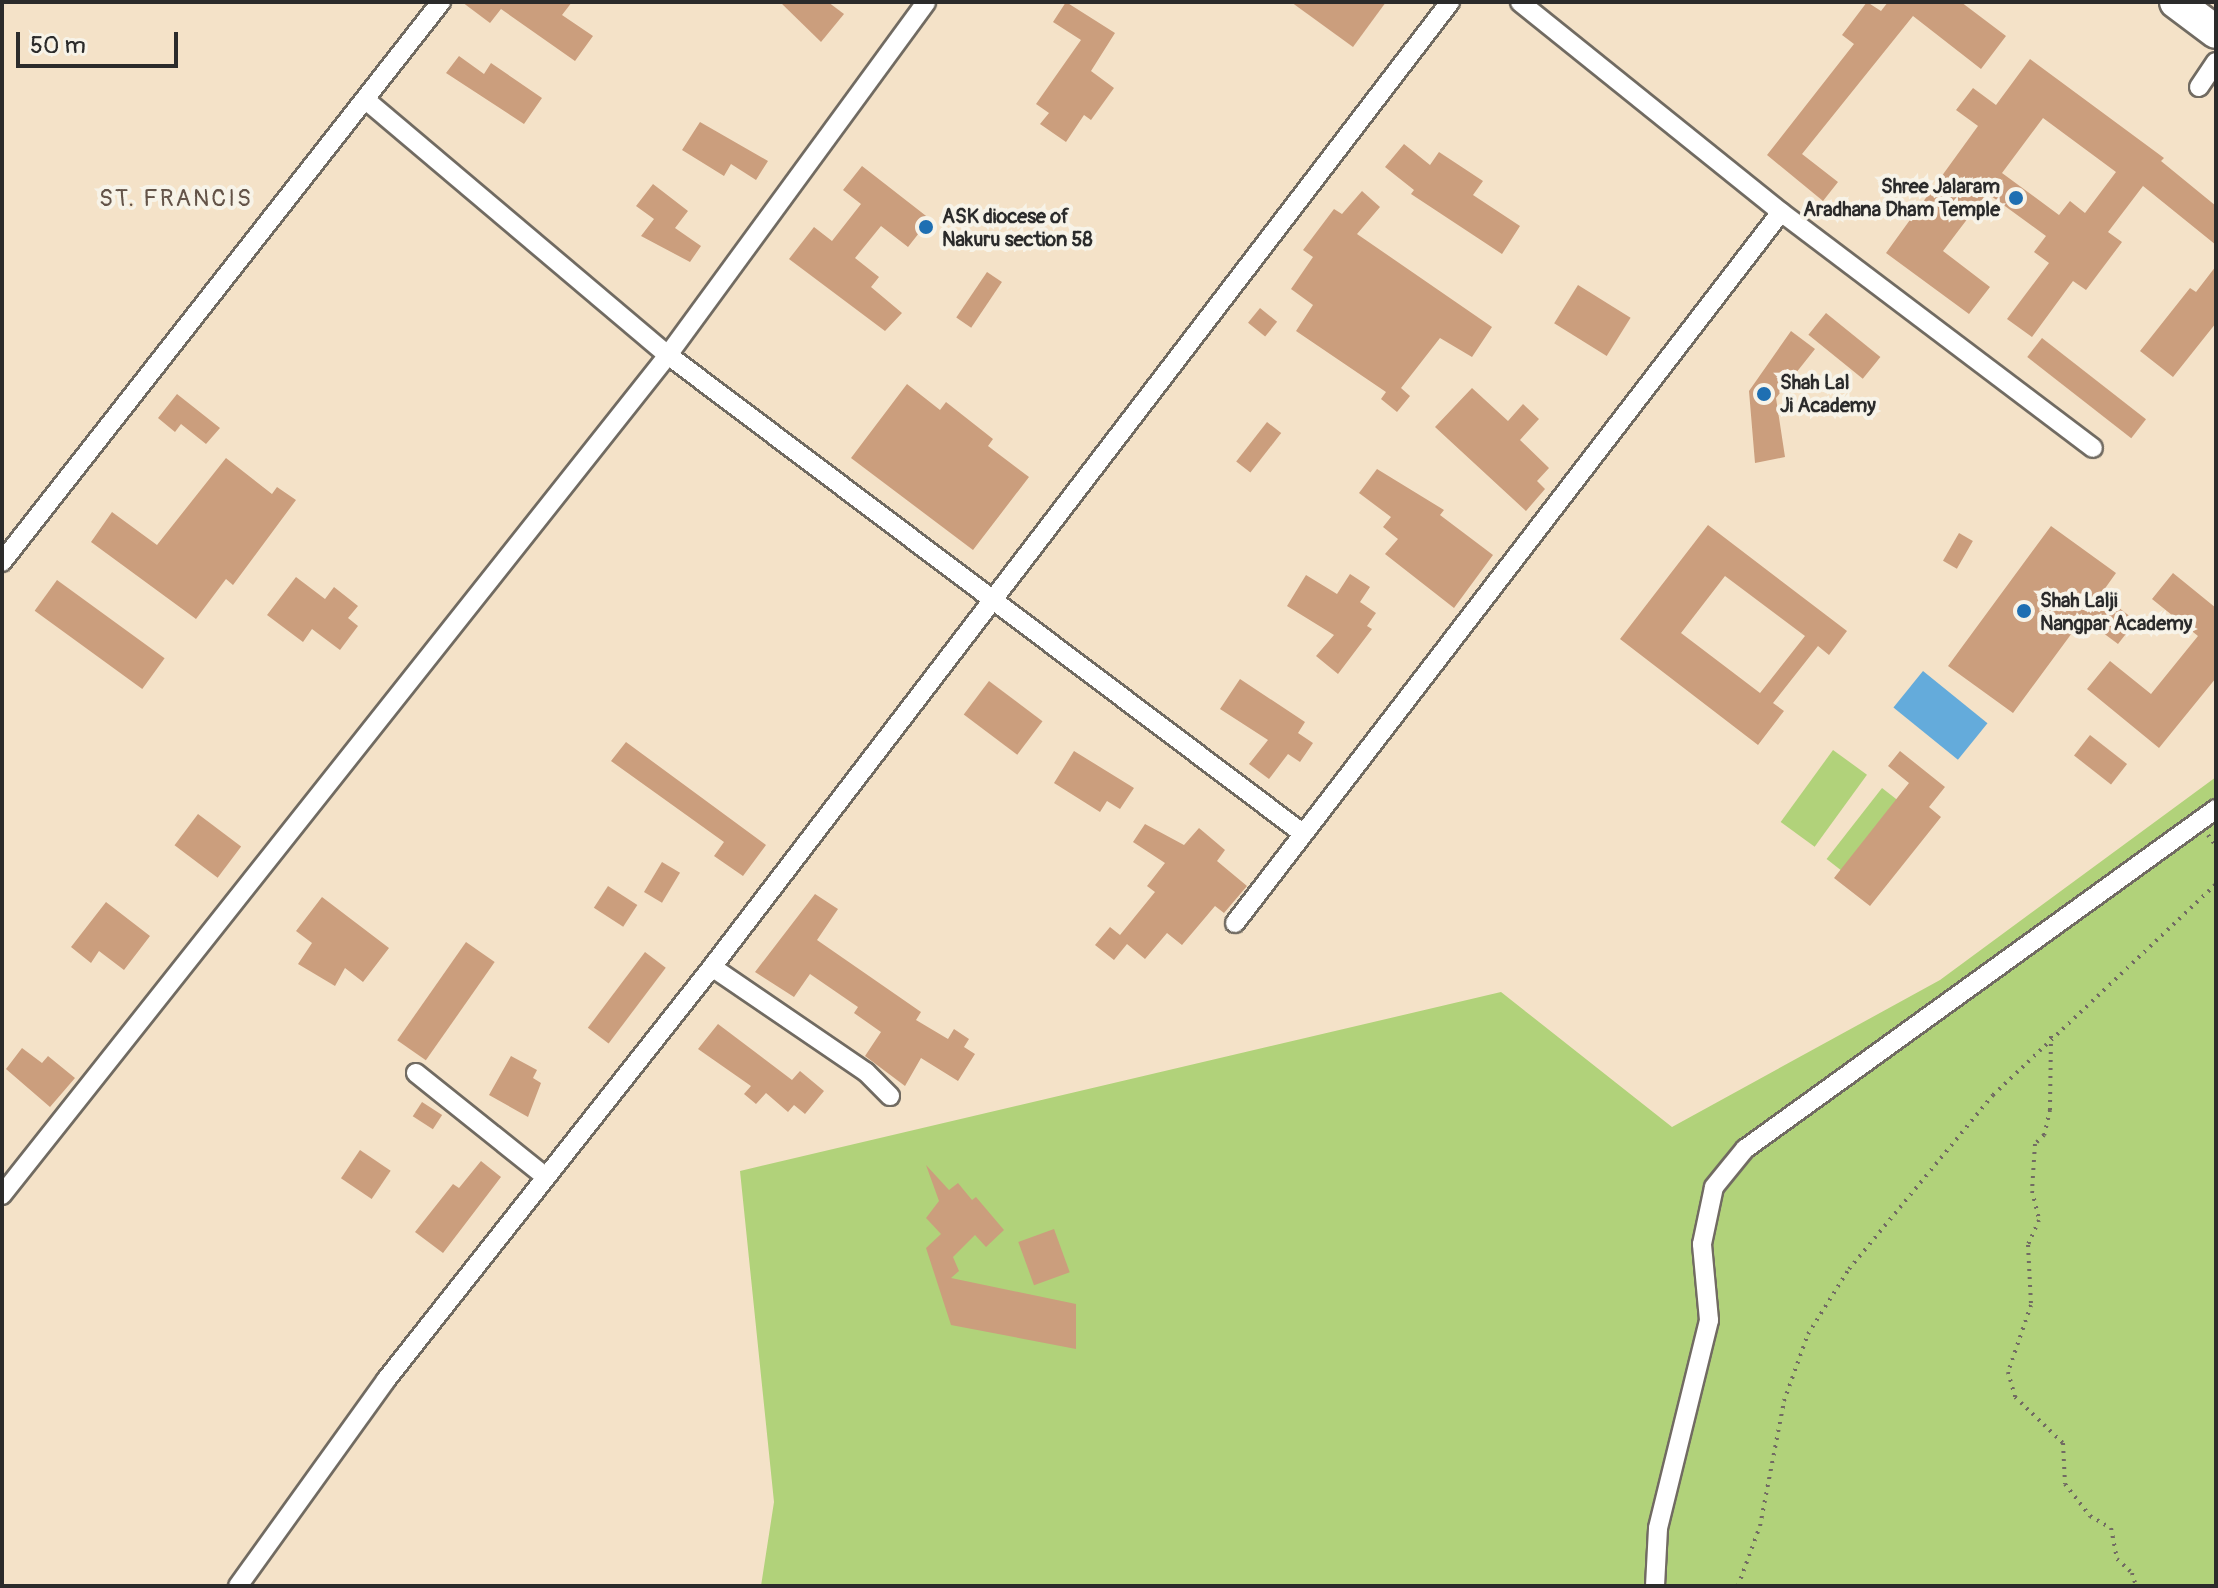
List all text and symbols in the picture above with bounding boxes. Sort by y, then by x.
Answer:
scale bar [20,16,182,66]
text: 50 m [30,31,86,60]
place label: Shree Jalaram Aradhana Dham Temple [1803,174,2000,221]
district label: ST. FRANCIS [99,185,253,213]
marker: Shree Jalaram Aradhana Dham Temple [2007,189,2025,207]
place label: ASK diocese of Nakuru section 58 [942,204,1092,251]
marker: ASK diocese of Nakuru section 58 [917,218,935,236]
place label: Shah Lal Ji Academy [1780,370,1876,417]
marker: Shah Lal Ji Academy [1755,385,1773,403]
place label: Shah Lalji Nangpar Academy [2040,588,2192,635]
marker: Shah Lalji Nangpar Academy [2015,602,2033,620]

